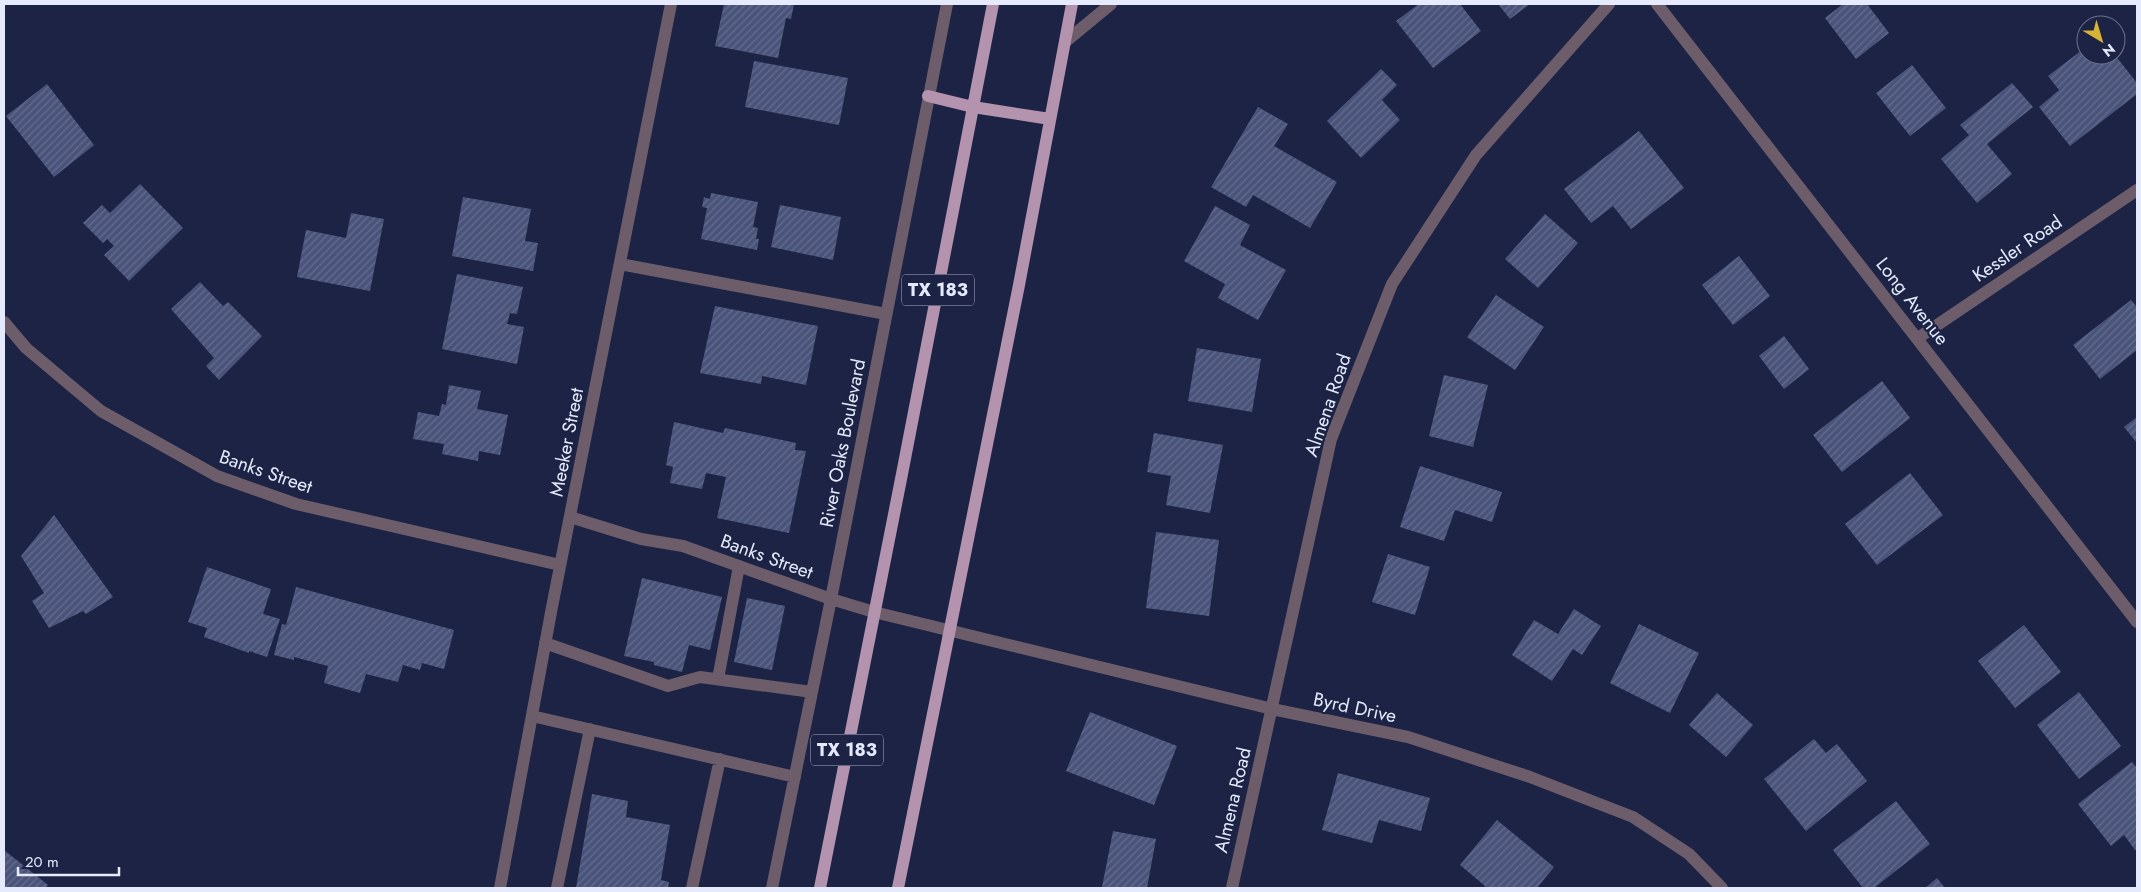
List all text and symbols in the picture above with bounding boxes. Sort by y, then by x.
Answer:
north arrow [2076,15,2126,65]
text: N [2098,39,2120,62]
street label: Kessler Road [1967,209,2067,288]
street label: Long Avenue [1870,252,1956,351]
road number: TX 183 [902,274,974,306]
street label: Almena Road [1297,350,1358,460]
street label: River Oaks Boulevard [813,356,872,530]
street label: Meeker Street [543,385,590,499]
street label: Banks Street [216,443,316,500]
street label: Banks Street [717,527,817,586]
street label: Byrd Drive [1311,686,1399,729]
road number: TX 183 [811,734,883,766]
street label: Almena Road [1207,745,1258,855]
scale bar [18,844,119,876]
text: 20 m [25,851,59,873]

